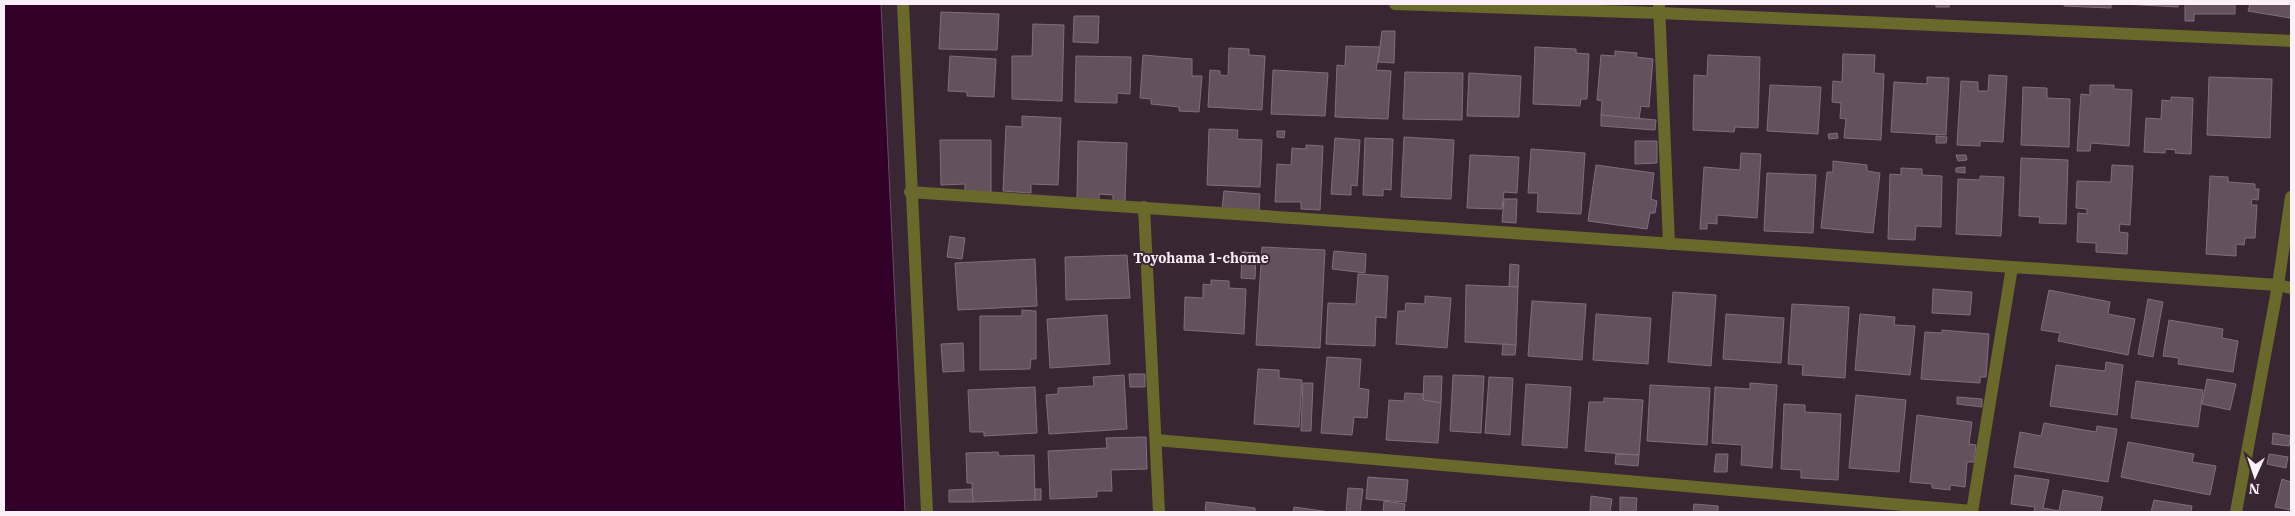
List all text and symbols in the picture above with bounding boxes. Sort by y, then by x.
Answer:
district label: Toyohama 1-chome [1133,249,1269,267]
north arrow [2230,451,2280,501]
text: N [2248,480,2260,498]

